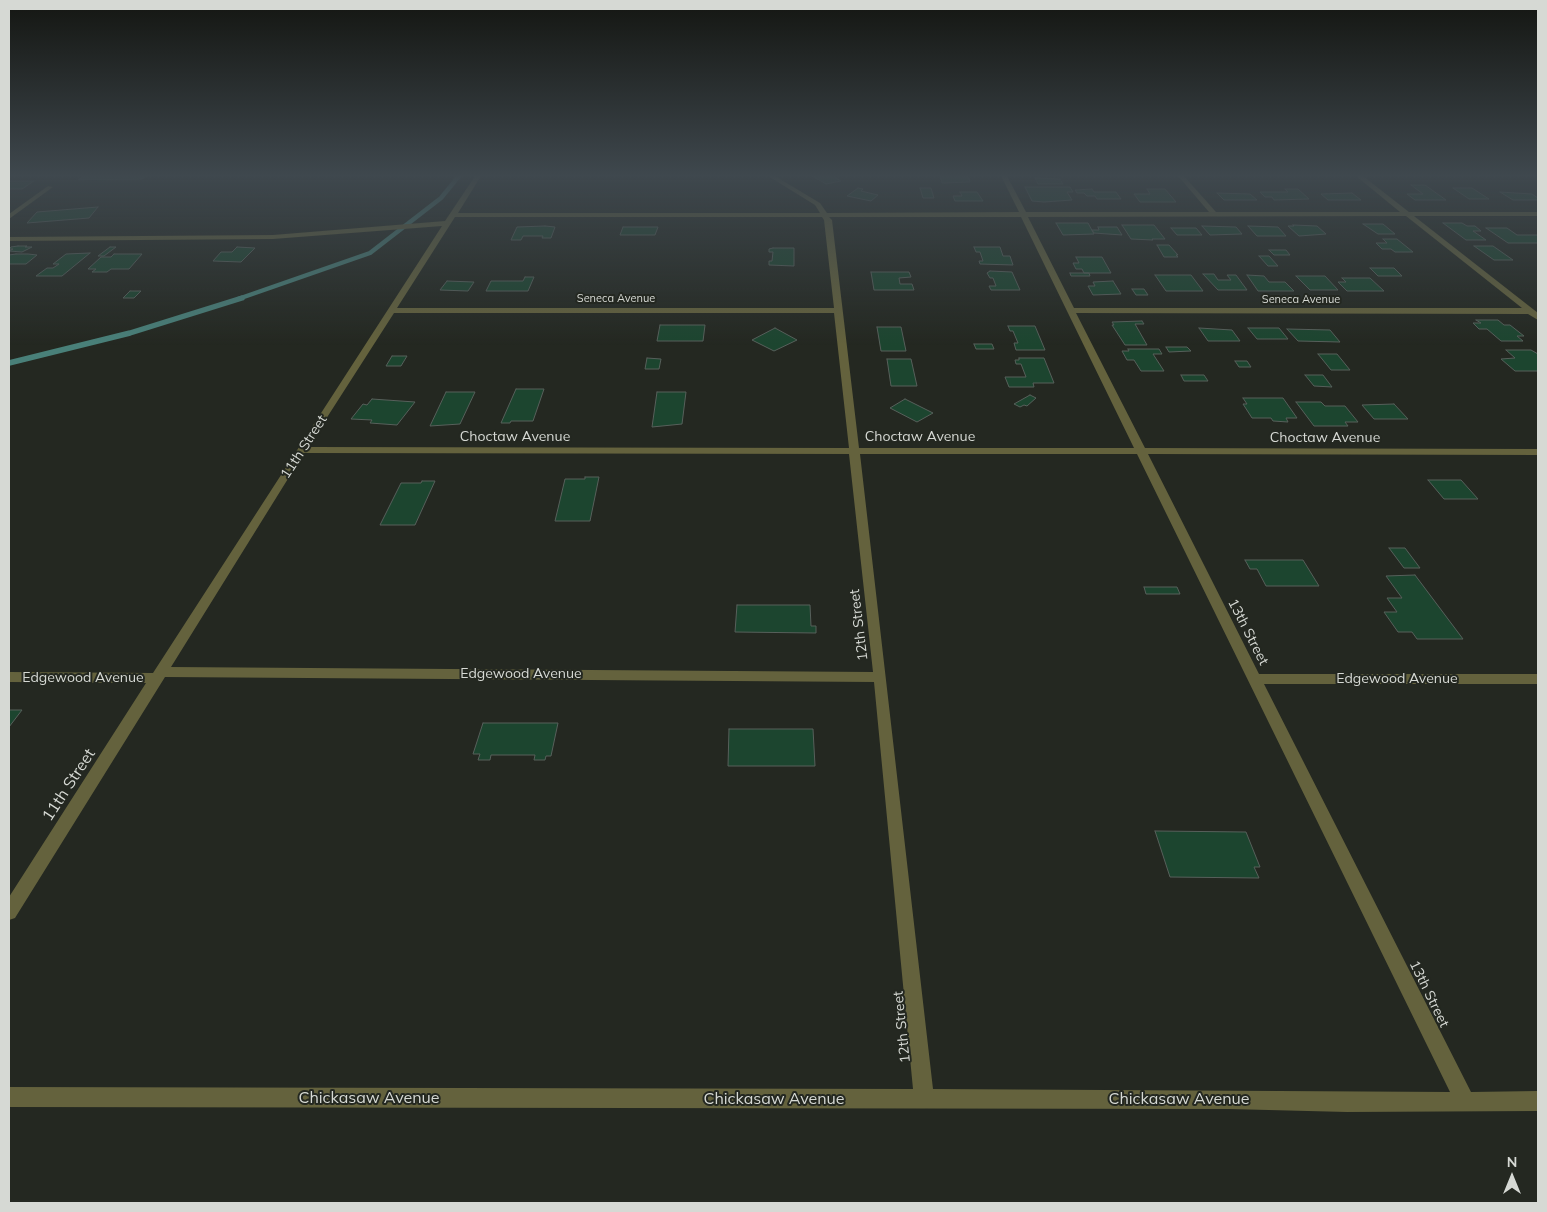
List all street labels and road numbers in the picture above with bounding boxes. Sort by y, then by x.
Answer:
street label: Seneca Avenue [577,292,655,306]
street label: Seneca Avenue [1262,293,1340,307]
street label: 11th Street [277,412,331,482]
street label: Choctaw Avenue [460,429,570,445]
street label: Choctaw Avenue [865,429,975,445]
street label: Choctaw Avenue [1270,430,1380,446]
street label: 12th Street [846,588,872,662]
street label: 13th Street [1224,596,1272,668]
street label: Edgewood Avenue [460,666,582,682]
street label: Edgewood Avenue [22,670,144,686]
street label: Edgewood Avenue [1336,671,1458,687]
street label: 11th Street [38,745,100,825]
street label: 13th Street [1406,958,1452,1030]
street label: 12th Street [890,990,914,1064]
street label: Chickasaw Avenue [298,1088,440,1108]
street label: Chickasaw Avenue [703,1089,845,1109]
street label: Chickasaw Avenue [1108,1089,1250,1109]

